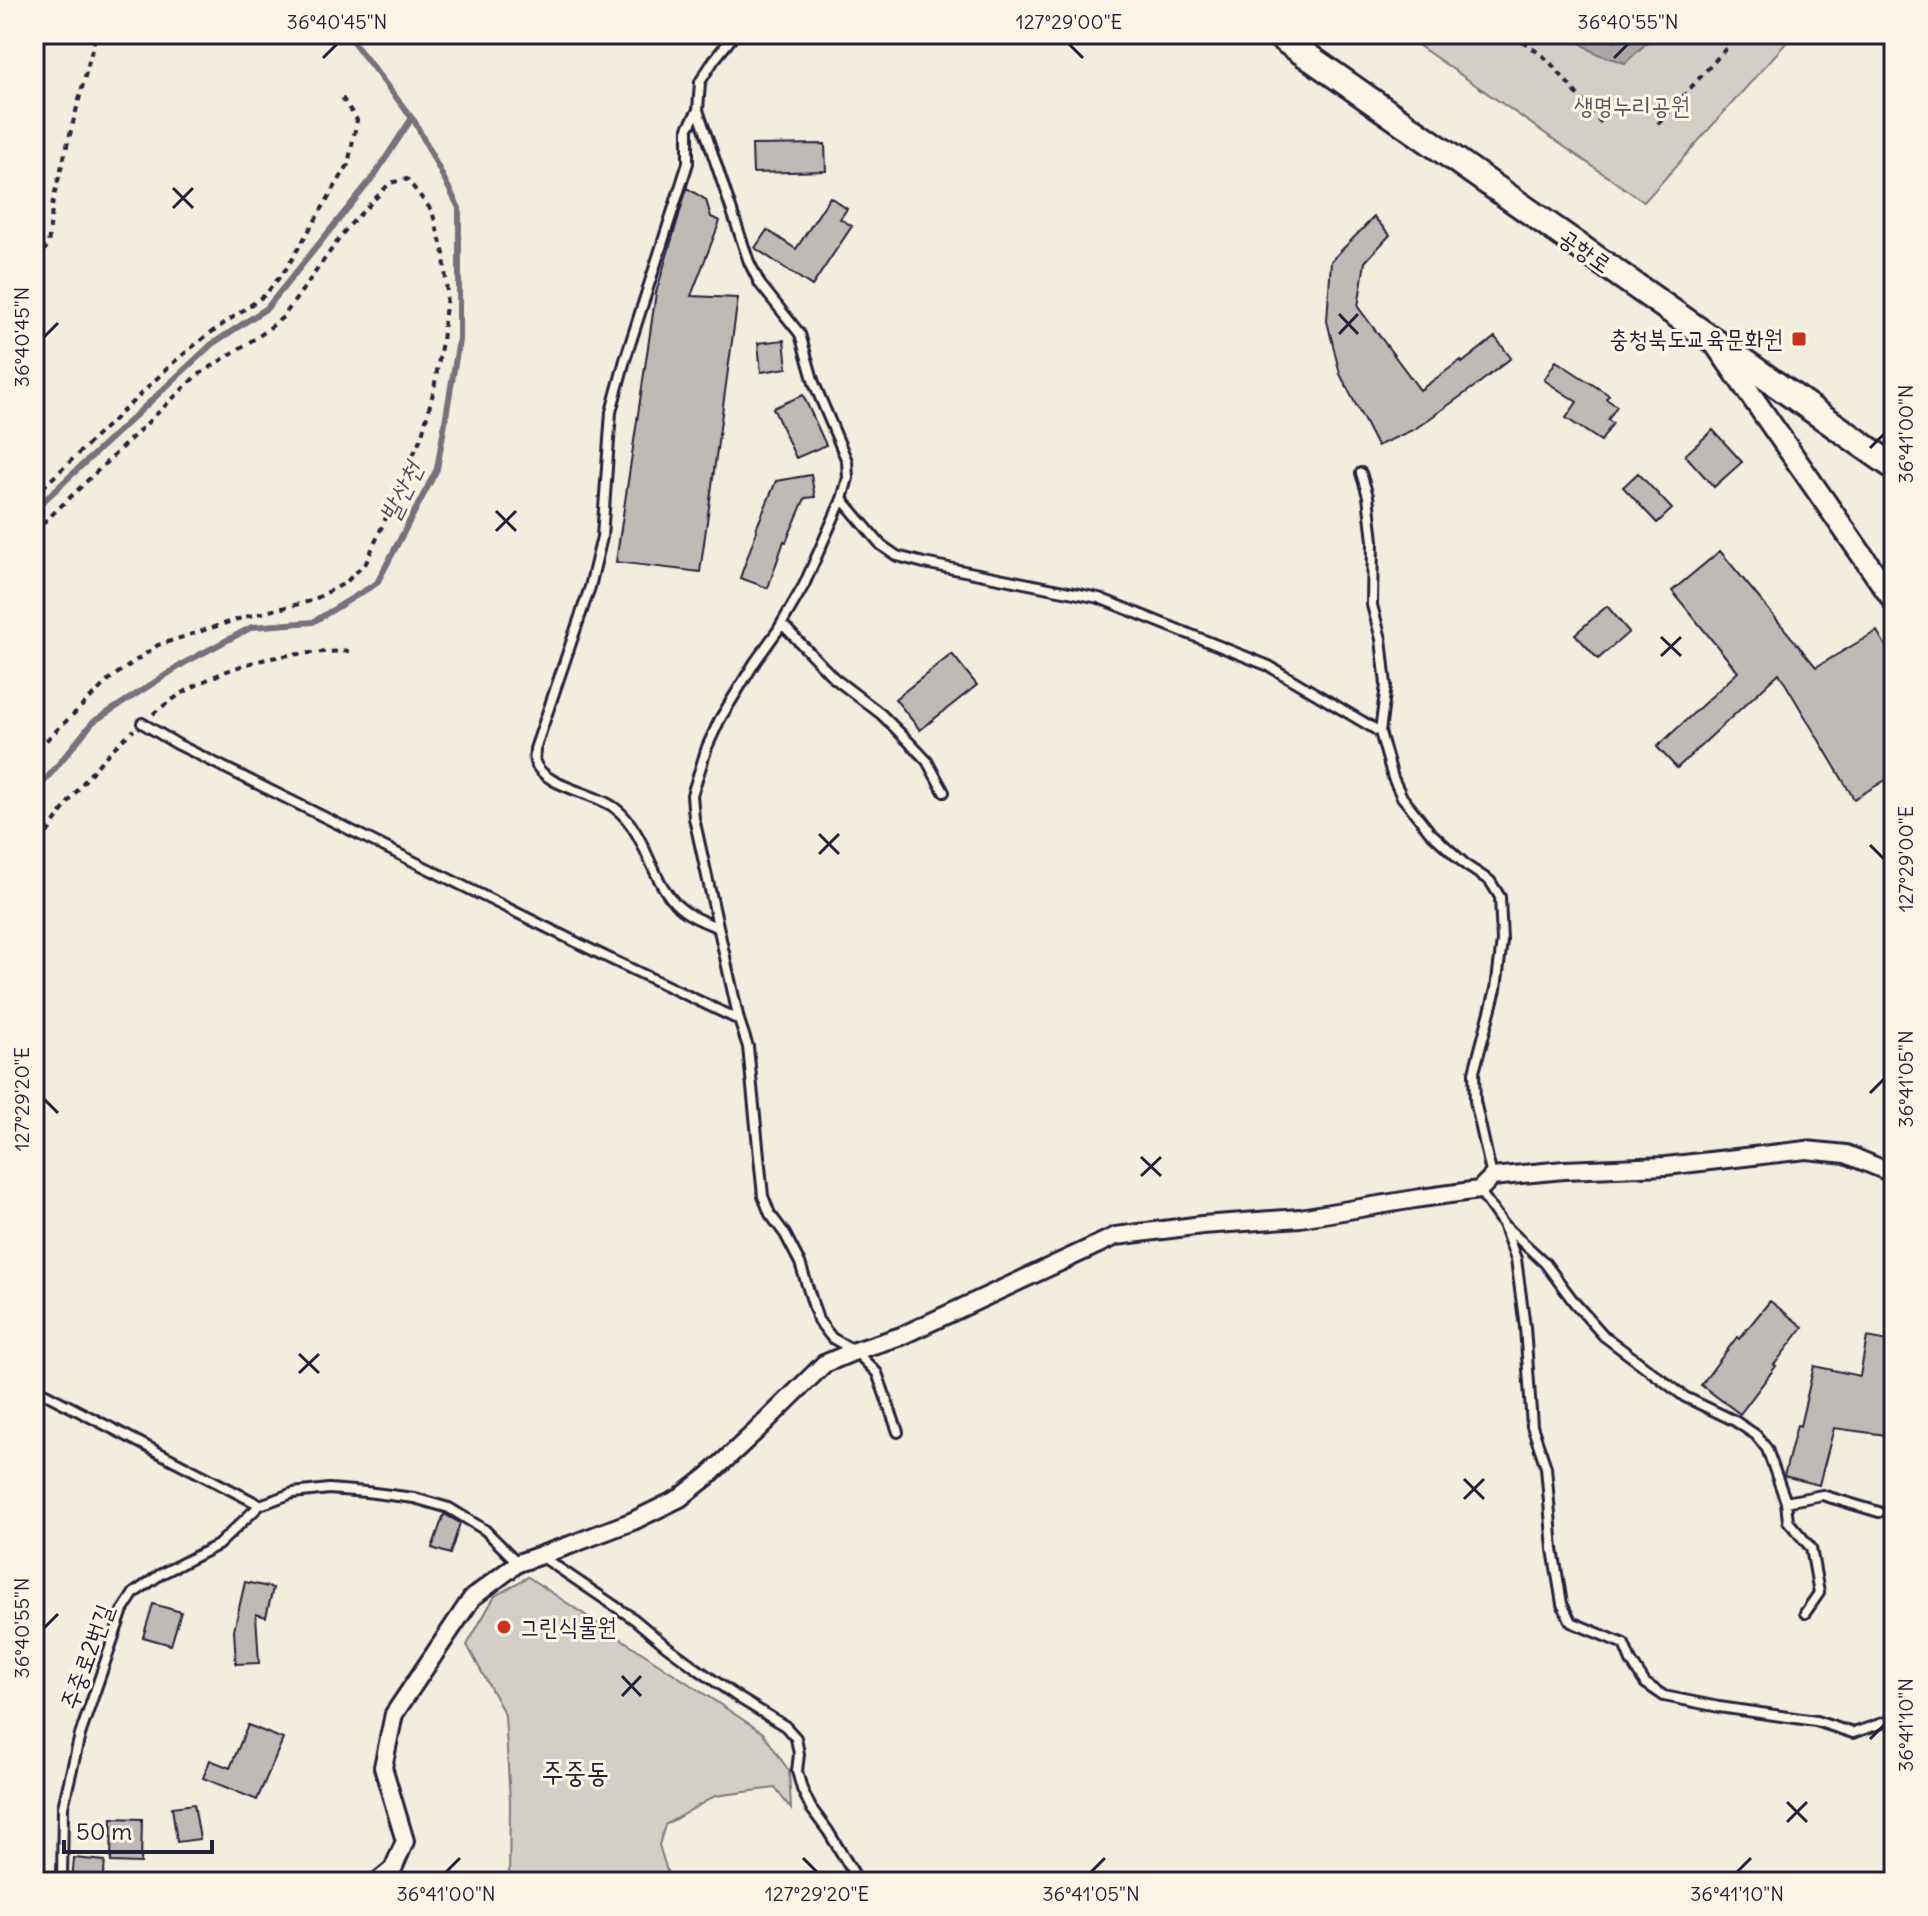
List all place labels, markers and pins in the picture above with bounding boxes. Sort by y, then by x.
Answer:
place label: 충청북도교육문화원 [1609,323,1783,353]
marker: 충청북도교육문화원 [1790,330,1808,348]
place label: 그린식물원 [520,1611,617,1641]
marker: 그린식물원 [495,1618,513,1636]

